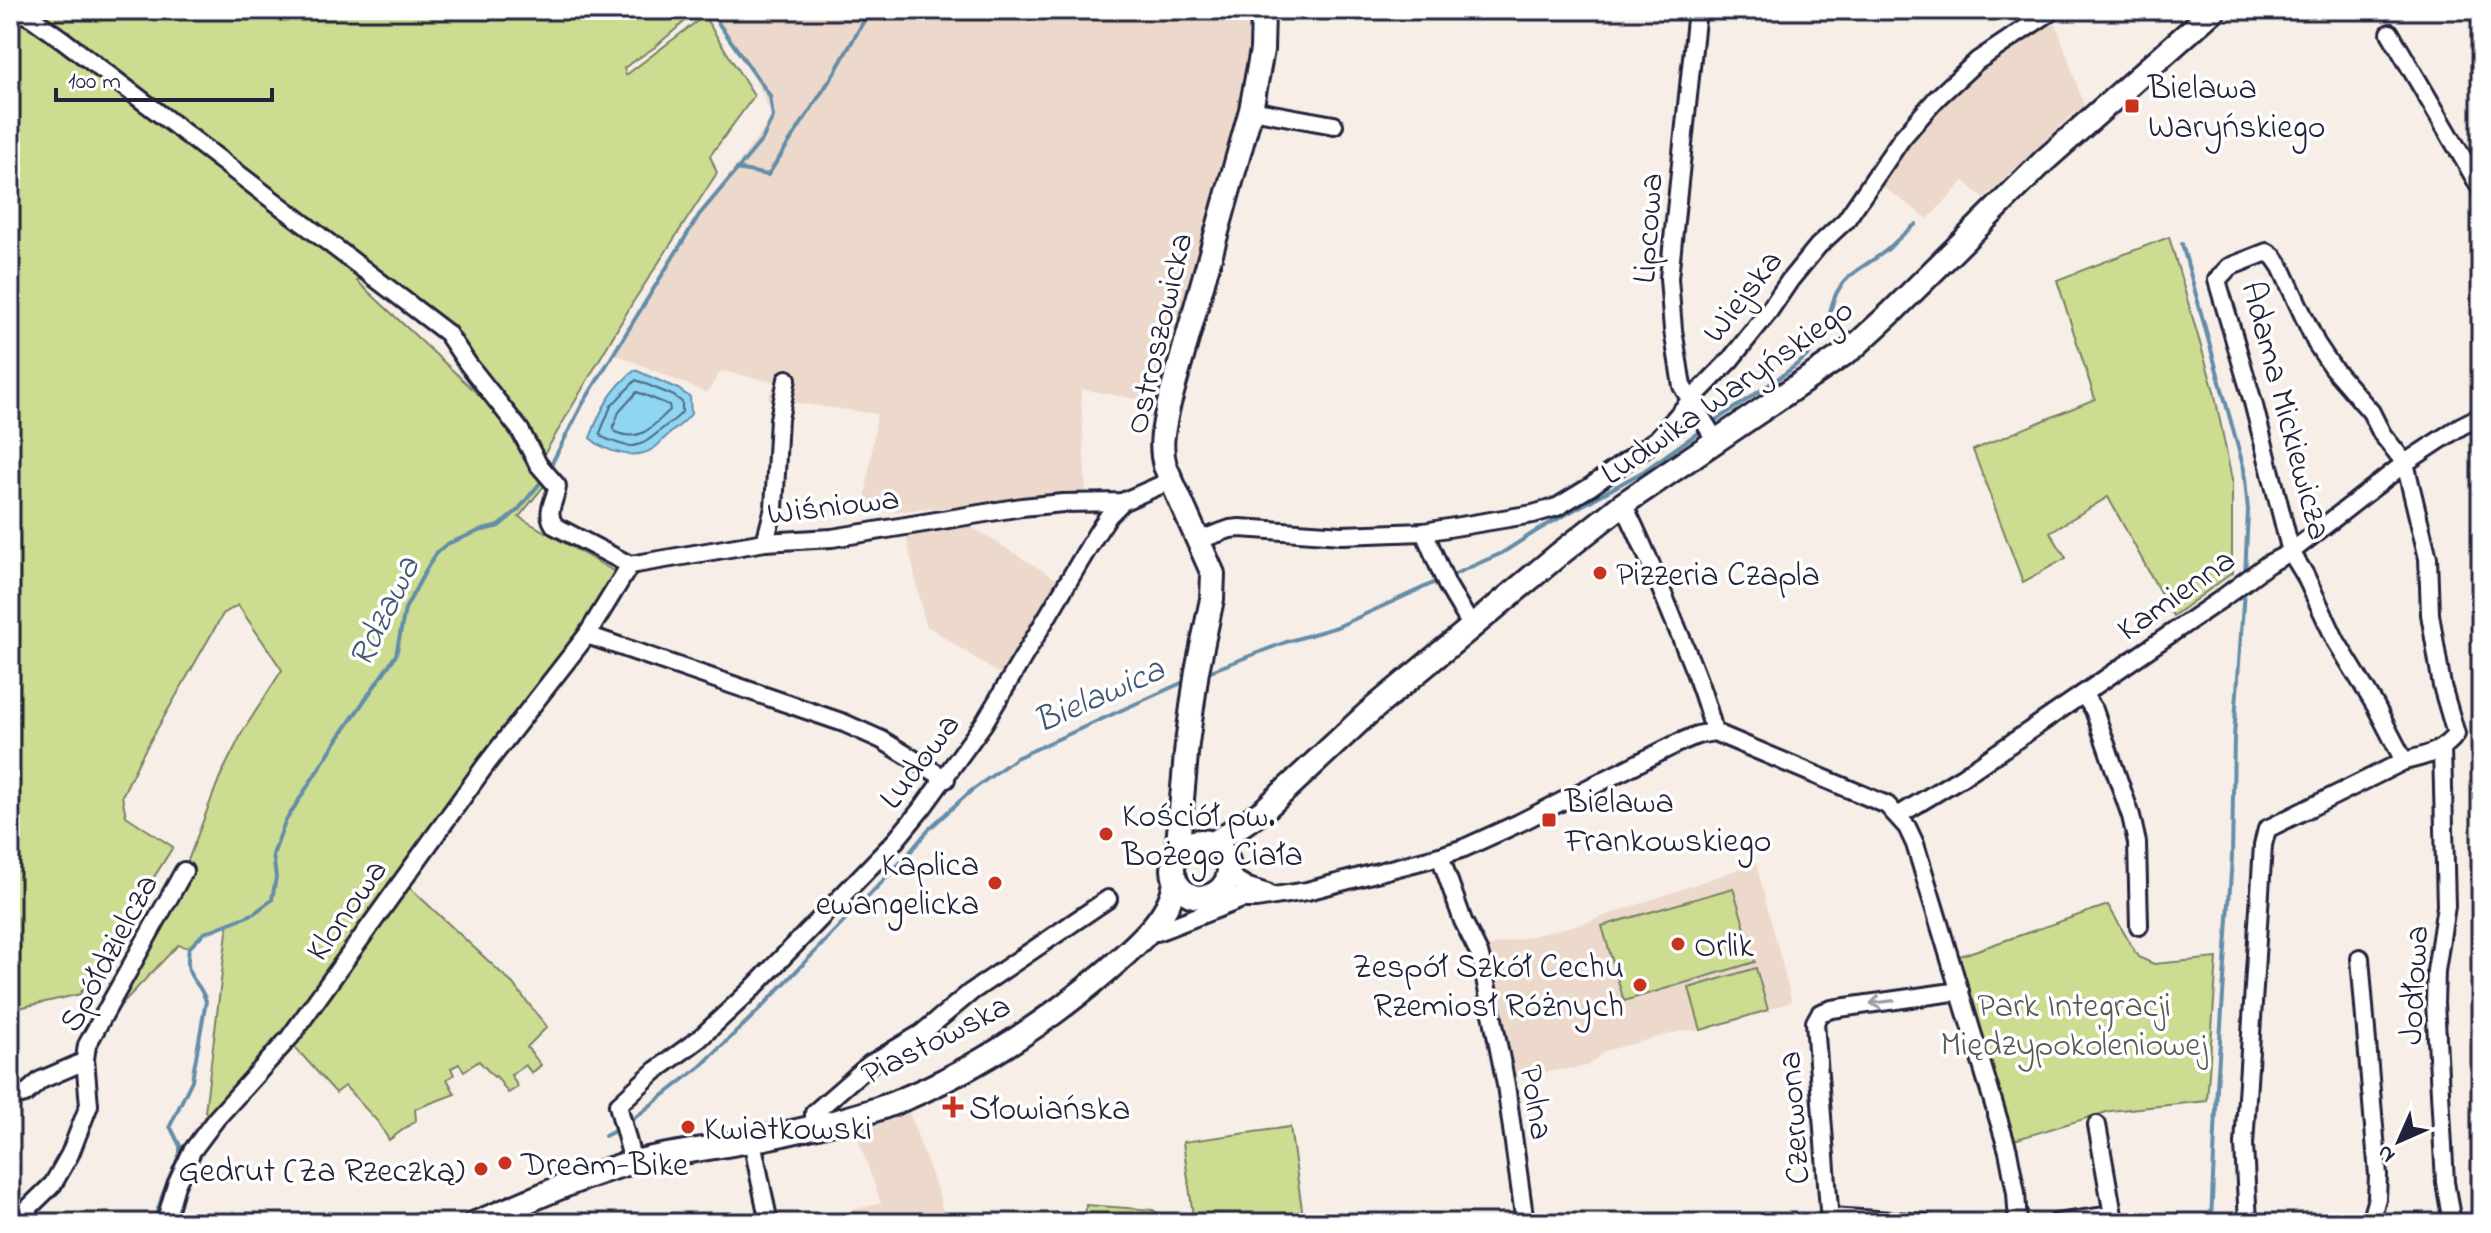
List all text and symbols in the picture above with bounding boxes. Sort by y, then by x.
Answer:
scale bar [56,52,272,102]
text: 100 m [68,65,121,100]
place label: Bielawa Waryńskiego [2147,65,2325,154]
marker: Bielawa Waryńskiego [2123,97,2141,115]
street label: Lipcowa [1621,171,1679,285]
street label: Ostroszowicka [1113,228,1208,440]
street label: Wiejska [1692,240,1797,355]
street label: Adama Mickiewicza [2226,276,2343,546]
street label: Ludwika Waryńskiego [1592,287,1865,499]
street label: Wiśniowa [765,475,902,541]
street label: Kamienna [2108,537,2247,655]
water label: Rdzawa [336,548,436,677]
place label: Pizzeria Czapla [1616,552,1820,602]
marker: Pizzeria Czapla [1591,564,1609,582]
water label: Bielawica [1026,645,1174,749]
street label: Ludowa [868,704,974,821]
place label: Bielawa Frankowskiego [1564,779,1771,868]
place label: Kościół pw. Bożego Ciała [1121,793,1303,882]
marker: Bielawa Frankowskiego [1540,811,1558,829]
marker: Kościół pw. Bożego Ciała [1097,825,1115,843]
place label: Kaplica ewangelicka [816,842,979,931]
street label: Klonowa [295,850,402,973]
street label: Spółdzielcza [48,866,173,1042]
marker: Kaplica ewangelicka [986,874,1004,892]
place label: Orlik [1694,923,1754,973]
street label: Jodłowa [2388,924,2444,1046]
marker: Orlik [1669,935,1687,953]
place label: Zespół Szkół Cechu Rzemiosł Różnych [1352,944,1624,1033]
marker: Zespół Szkół Cechu Rzemiosł Różnych [1631,976,1649,994]
street label: Piastowska [854,983,1020,1100]
park label: Park Integracji Międzypokoleniowej [1941,983,2209,1072]
one-way arrow [1870,995,1896,1010]
street label: Czerwona [1766,1049,1826,1186]
street label: Polna [1503,1062,1565,1144]
place label: Słowiańska [969,1086,1130,1136]
marker: Słowiańska [944,1098,962,1116]
north arrow [2359,1101,2439,1181]
place label: Kwiatkowski [704,1106,872,1156]
marker: Kwiatkowski [679,1118,697,1136]
text: N [2370,1136,2404,1170]
place label: Dream-Bike [520,1142,689,1192]
place label: Gedrut (Za Rzeczką) [178,1148,465,1198]
marker: Dream-Bike [496,1154,514,1172]
marker: Gedrut (Za Rzeczką) [472,1160,490,1178]

